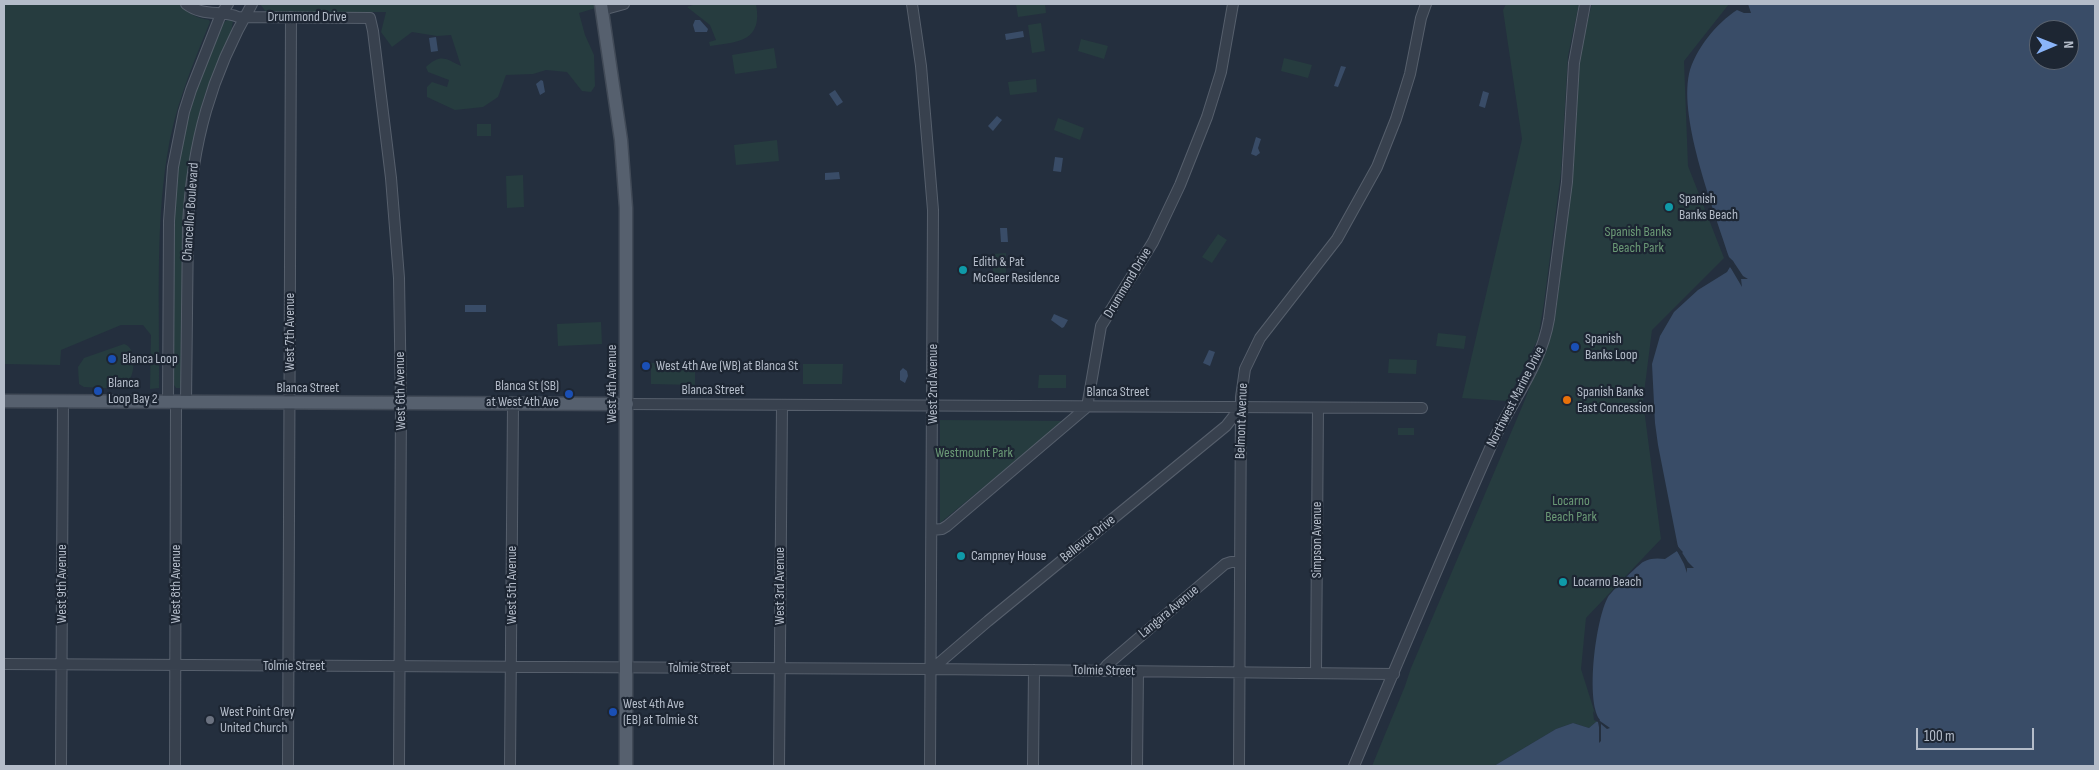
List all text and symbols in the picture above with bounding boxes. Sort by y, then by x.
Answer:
street label: Drummond Drive [267,9,347,25]
north arrow [2029,20,2079,70]
text: N [2060,41,2077,49]
street label: Chancellor Boulevard [179,162,203,262]
place label: Spanish Banks Beach [1679,191,1738,223]
marker: Spanish Banks Beach [1663,201,1675,213]
park label: Spanish Banks Beach Park [1605,224,1671,256]
street label: Drummond Drive [1100,245,1156,321]
place label: Edith & Pat McGeer Residence [973,254,1060,286]
marker: Edith & Pat McGeer Residence [957,264,969,276]
street label: West 7th Avenue [282,293,298,371]
place label: Spanish Banks Loop [1585,331,1637,364]
marker: Spanish Banks Loop [1569,341,1581,353]
street label: West 2nd Avenue [925,344,941,424]
street label: Northwest Marine Drive [1483,344,1549,450]
street label: West 4th Avenue [604,345,620,423]
place label: Blanca Loop [122,351,178,367]
street label: West 6th Avenue [392,351,410,431]
marker: Blanca Loop [106,353,118,365]
place label: West 4th Ave (WB) at Blanca St [656,358,798,374]
marker: West 4th Ave (WB) at Blanca St [640,360,652,372]
place label: Blanca Loop Bay 2 [108,375,158,408]
place label: Blanca St (SB) at West 4th Ave [486,378,559,411]
street label: Blanca Street [277,380,339,396]
street label: Blanca Street [682,382,744,398]
street label: Belmont Avenue [1232,383,1252,459]
street label: Blanca Street [1087,384,1149,400]
place label: Spanish Banks East Concession [1577,384,1653,417]
marker: Blanca Loop Bay 2 [92,385,104,397]
marker: Blanca St (SB) at West 4th Ave [563,388,575,400]
marker: Spanish Banks East Concession [1561,394,1573,406]
park label: Westmount Park [935,445,1013,461]
park label: Locarno Beach Park [1545,493,1597,526]
street label: Simpson Avenue [1309,502,1325,578]
street label: Bellevue Drive [1057,512,1119,566]
street label: West 9th Avenue [54,544,70,624]
street label: West 8th Avenue [168,545,184,623]
street label: West 5th Avenue [504,546,520,624]
street label: West 3rd Avenue [772,547,788,625]
place label: Campney House [971,548,1046,564]
marker: Campney House [955,550,967,562]
place label: Locarno Beach [1573,574,1642,590]
marker: Locarno Beach [1557,576,1569,588]
street label: Langara Avenue [1136,582,1202,642]
street label: Tolmie Street [263,658,325,674]
street label: Tolmie Street [668,660,730,676]
street label: Tolmie Street [1073,662,1135,680]
place label: West 4th Ave (EB) at Tolmie St [623,696,698,729]
place label: West Point Grey United Church [220,704,295,736]
marker: West 4th Ave (EB) at Tolmie St [607,706,619,718]
marker: West Point Grey United Church [204,714,216,726]
scale bar [1919,718,2036,750]
text: 100 m [1924,727,1955,746]

